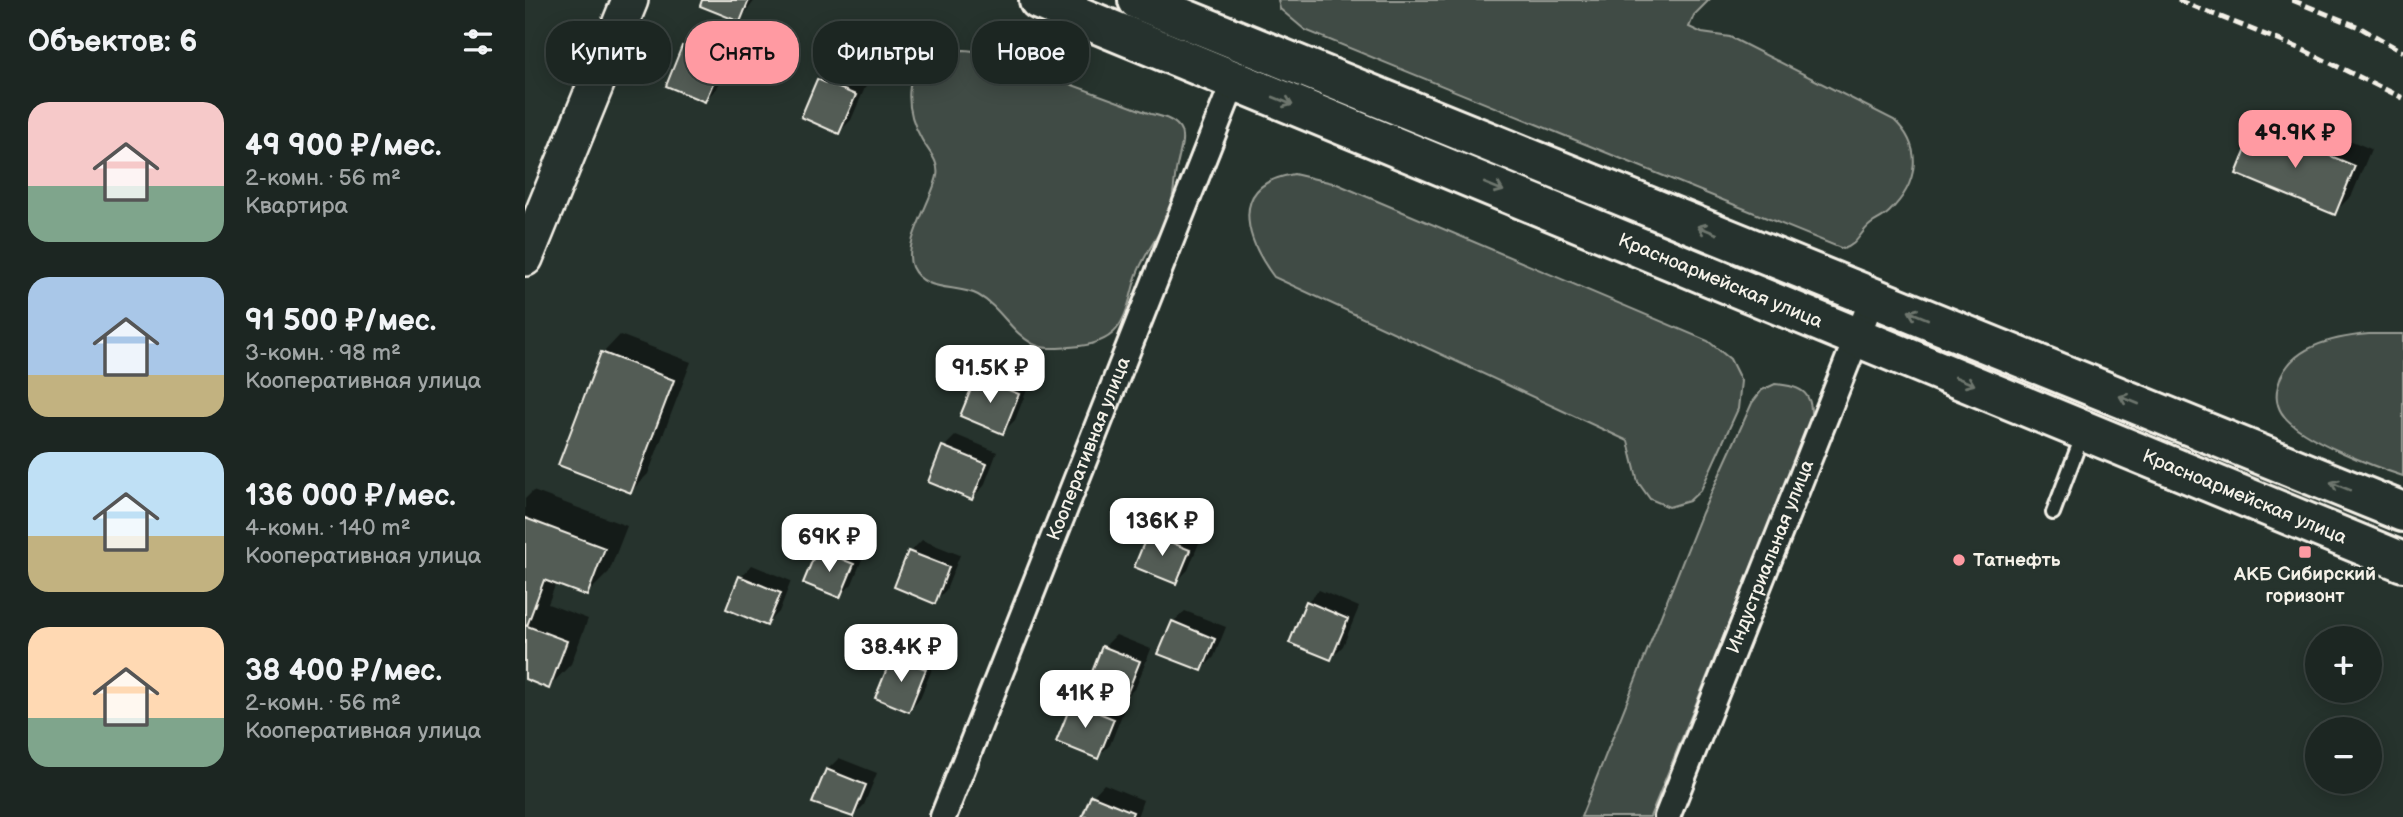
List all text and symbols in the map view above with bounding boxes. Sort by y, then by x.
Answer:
chip: Купить [546,21,671,84]
chip: Снять [685,21,799,84]
chip: Фильтры [813,21,958,84]
chip: Новое [972,21,1089,84]
icon: filters [459,23,497,61]
text: Объектов: 6 [28,24,197,60]
one-way arrow [1272,95,1294,108]
pin: 49.9K ₽ [2230,110,2360,170]
text: 49.9K ₽ [2255,119,2335,147]
text: 49 900 ₽/мес. [245,128,442,164]
icon: home [84,130,168,214]
text: 2-комн. · 56 m² [245,164,401,192]
one-way arrow [1482,182,1504,195]
text: Квартира [245,192,348,220]
one-way arrow [1697,223,1718,236]
street label: Красноармейская улица [1615,228,1826,333]
text: 91 500 ₽/мес. [245,303,436,339]
icon: home [84,305,168,389]
one-way arrow [1908,308,1929,321]
text: 3-комн. · 98 m² [245,339,401,367]
pin: 91.5K ₽ [925,346,1055,405]
text: 91.5K ₽ [952,354,1028,382]
street label: Кооперативная улица [1042,354,1135,544]
text: Кооперативная улица [245,367,481,395]
one-way arrow [1954,376,1976,389]
one-way arrow [2119,392,2141,405]
street label: Красноармейская улица [2139,444,2350,549]
street label: Индустриальная улица [1721,456,1819,657]
text: 136 000 ₽/мес. [245,478,456,514]
one-way arrow [2330,478,2351,491]
icon: home [84,480,168,564]
pin: 136K ₽ [1105,498,1219,558]
text: 136K ₽ [1126,507,1198,535]
text: 4-комн. · 140 m² [245,514,411,542]
pin: 69K ₽ [780,514,878,574]
text: 69K ₽ [798,523,860,551]
text: Кооперативная улица [245,542,481,570]
marker: АКБ Сибирский горизонт [2297,544,2313,560]
place label: Татнефть [1973,549,2061,572]
marker: Татнефть [1951,552,1967,568]
place label: АКБ Сибирский горизонт [2233,563,2376,608]
pin: 38.4K ₽ [836,624,966,684]
map controls [2305,626,2382,794]
button: + [2305,626,2382,703]
text: 38.4K ₽ [860,633,942,661]
text: 38 400 ₽/мес. [245,653,442,689]
icon: home [84,655,168,739]
pin: 41K ₽ [1036,670,1134,730]
text: 41K ₽ [1056,679,1114,707]
text: 2-комн. · 56 m² [245,689,401,717]
text: Кооперативная улица [245,717,481,745]
button: − [2305,717,2382,794]

